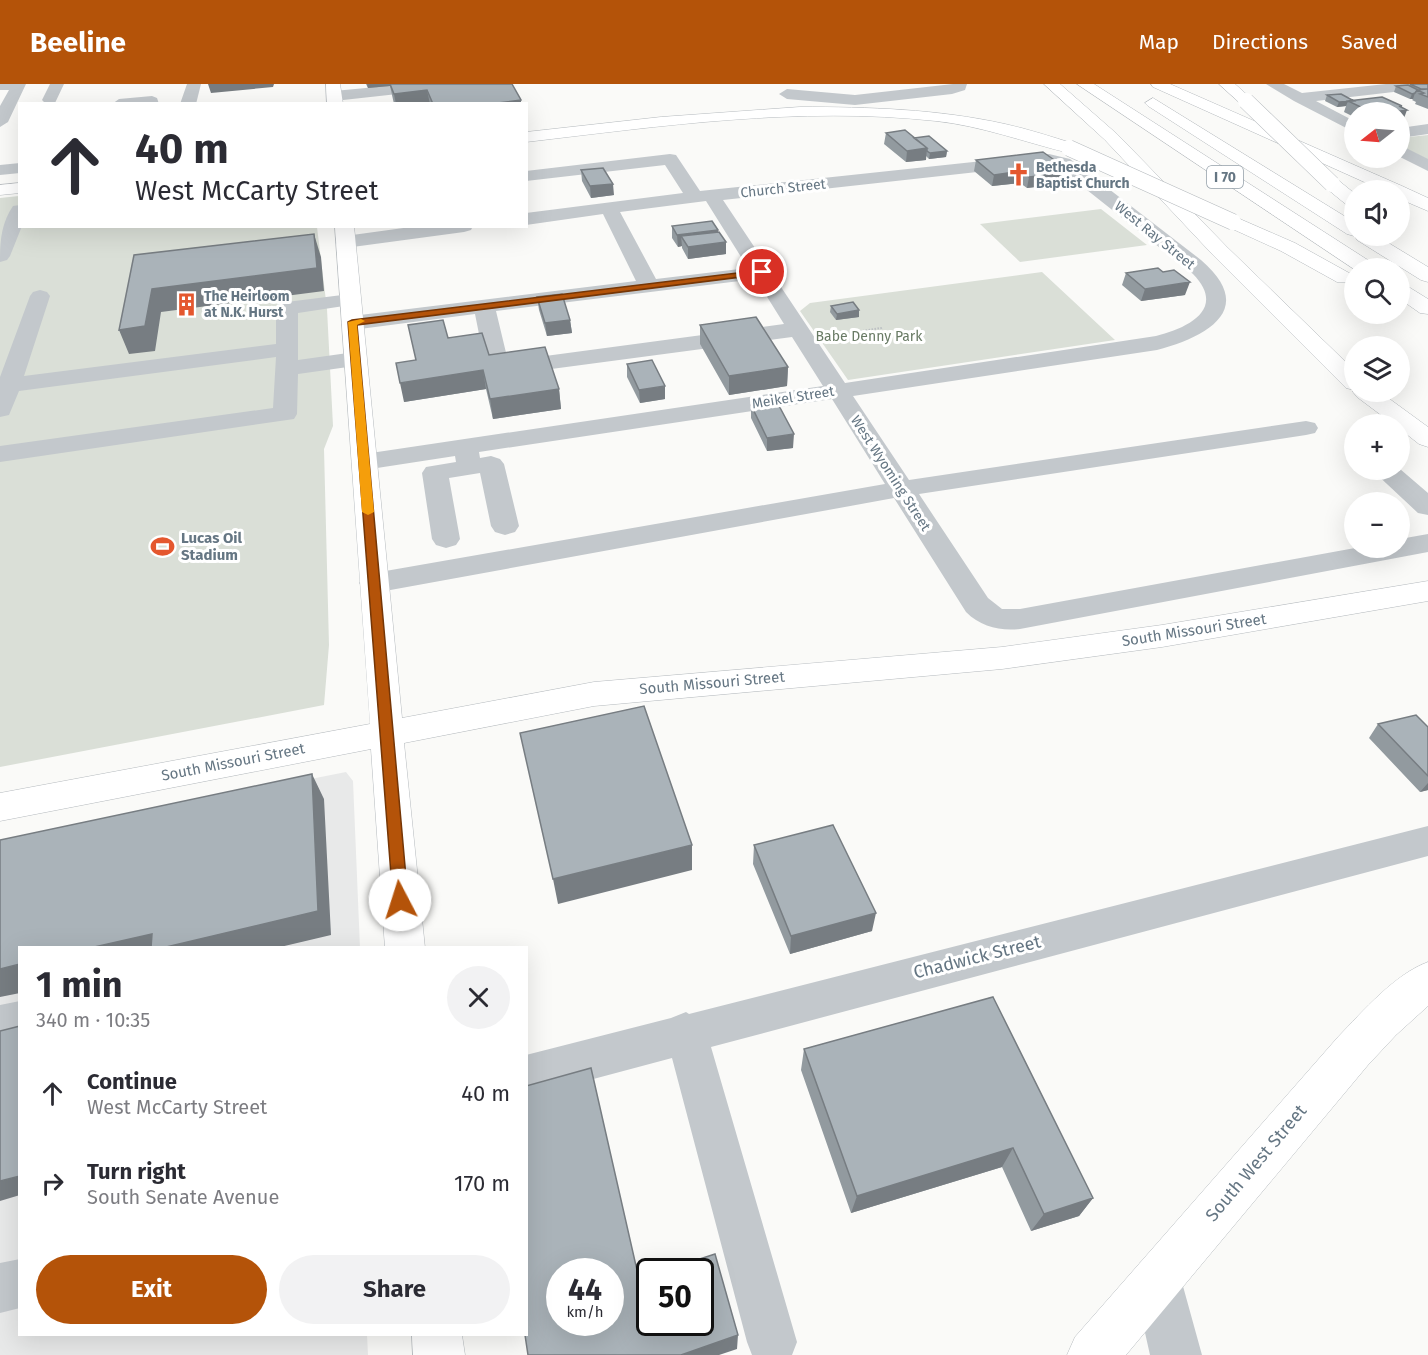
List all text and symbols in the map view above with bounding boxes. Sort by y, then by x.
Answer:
text: Beeline [30,26,126,59]
text: Map [1139,29,1179,55]
text: Directions [1212,29,1308,55]
text: Saved [1341,29,1398,55]
north arrow [1344,102,1410,168]
map controls [1344,102,1410,558]
text: 40 m [135,124,229,174]
icon: ahead [36,126,114,204]
place label: Bethesda Baptist Church [1036,159,1129,192]
church icon: Bethesda Baptist Church [1005,162,1031,188]
road number: I 70 [1207,166,1243,188]
text: West McCarty Street [135,175,378,207]
street label: Church Street [740,175,827,201]
button: sound [1344,180,1410,246]
street label: West Ray Street [1111,198,1199,274]
pin [736,246,787,297]
icon: arrive [745,255,778,288]
button: search [1344,258,1410,324]
place label: The Heirloom at N.K. Hurst [204,288,290,321]
building icon: The Heirloom at N.K. Hurst [173,291,199,317]
park label: Babe Denny Park [816,328,923,345]
button: layers [1344,336,1410,402]
street label: Meikel Street [751,382,836,412]
street label: West Wyoming Street [847,412,935,535]
button: + [1344,414,1410,480]
button: − [1344,492,1410,558]
place label: Lucas Oil Stadium [181,529,243,564]
sports icon: Lucas Oil Stadium [150,534,176,560]
street label: South Missouri Street [1121,610,1268,650]
street label: South Missouri Street [639,668,786,698]
street label: South Missouri Street [160,739,307,785]
position arrow [368,868,432,932]
street label: Chadwick Street [911,930,1043,983]
text: 1 min [36,963,123,1007]
button: close [447,966,510,1029]
text: 340 m · 10:35 [36,1008,150,1032]
text: Continue [87,1068,177,1095]
icon: ahead [36,1077,69,1110]
text: 40 m [461,1080,510,1107]
text: West McCarty Street [87,1095,267,1119]
street label: South West Street [1201,1100,1312,1226]
text: Turn right [87,1158,186,1185]
icon: right [36,1167,69,1200]
text: 170 m [454,1170,510,1197]
text: South Senate Avenue [87,1185,279,1209]
button: Exit [36,1255,267,1324]
button: Share [279,1255,510,1324]
speed limit sign: 50 [636,1258,714,1336]
text: 44 [568,1272,602,1308]
text: km/h [566,1303,604,1321]

